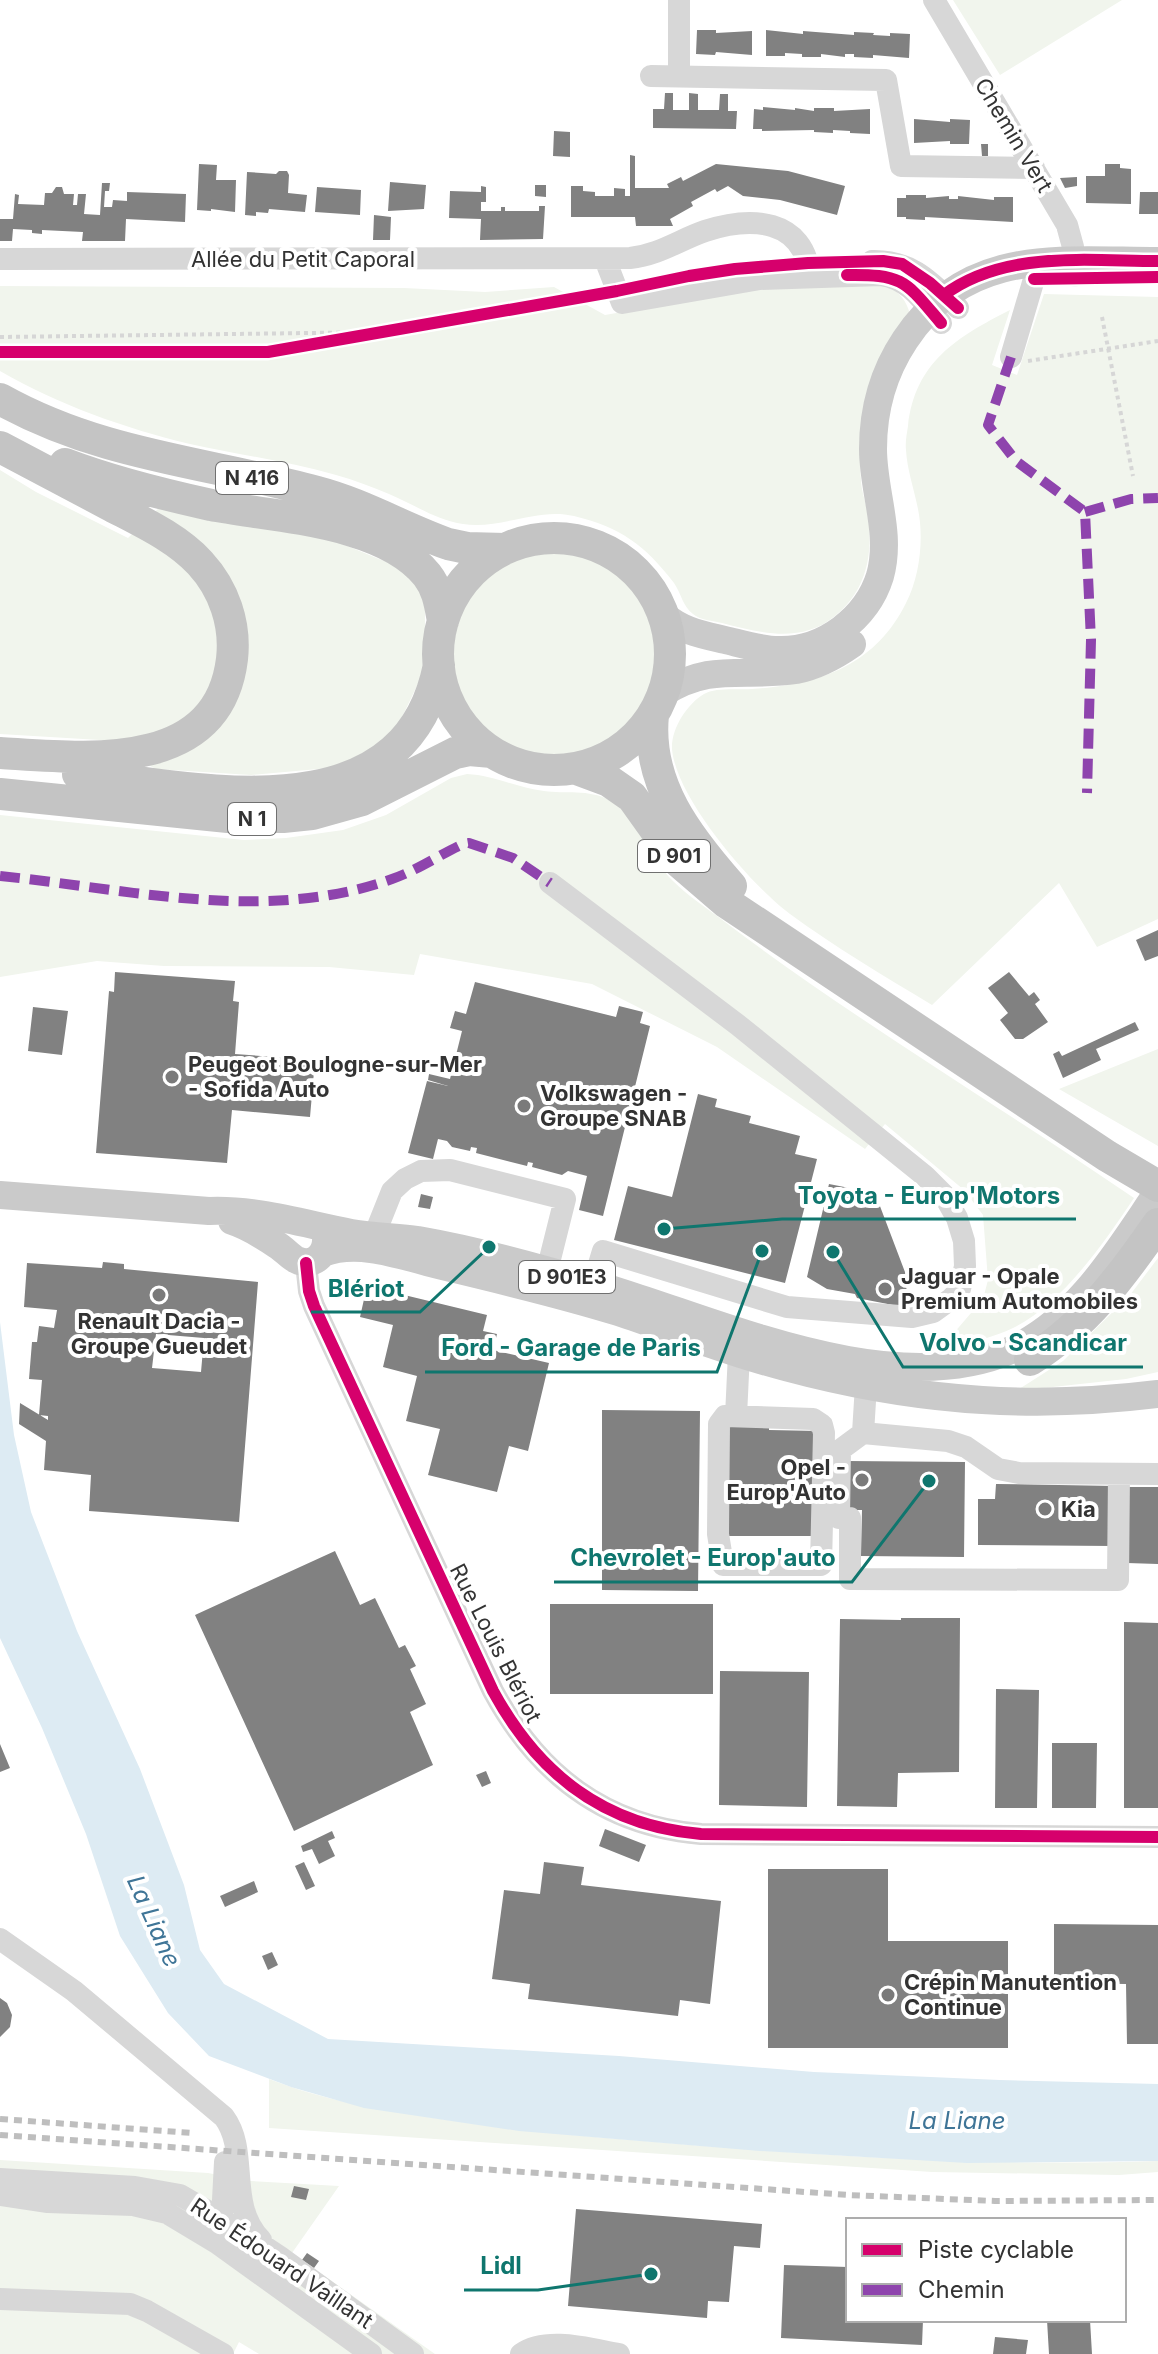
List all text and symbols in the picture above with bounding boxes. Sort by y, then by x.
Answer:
street label: Chemin Vert [970,73,1058,197]
street label: Allée du Petit Caporal [191,246,415,272]
road number: N 416 [216,462,288,494]
road number: N 1 [228,803,276,835]
road number: D 901 [638,840,710,872]
place label: Peugeot Boulogne-sur-Mer - Sofida Auto [188,1051,482,1102]
marker: Peugeot Boulogne-sur-Mer - Sofida Auto [163,1068,181,1086]
place label: Volkswagen - Groupe SNAB [540,1080,687,1131]
marker: Volkswagen - Groupe SNAB [515,1097,533,1115]
callout: Toyota - Europ'Motors [782,1171,1076,1219]
text: Toyota - Europ'Motors [798,1181,1060,1210]
road number: D 901E3 [519,1261,615,1293]
place label: Jaguar - Opale Premium Automobiles [901,1263,1138,1314]
callout: Blériot [311,1264,420,1312]
text: Blériot [328,1274,405,1303]
marker: Jaguar - Opale Premium Automobiles [876,1280,894,1298]
marker: Renault Dacia - Groupe Gueudet [150,1286,168,1304]
place label: Renault Dacia - Groupe Gueudet [71,1308,247,1359]
callout: Volvo - Scandicar [903,1319,1143,1367]
callout: Ford - Garage de Paris [425,1324,717,1372]
text: Volvo - Scandicar [919,1328,1127,1357]
text: Ford - Garage de Paris [441,1333,701,1362]
place label: Opel - Europ'Auto [726,1454,846,1505]
marker: Opel - Europ'Auto [853,1471,871,1489]
place label: Kia [1061,1496,1096,1522]
marker: Kia [1036,1500,1054,1518]
callout: Chevrolet - Europ'auto [554,1534,852,1582]
text: Chevrolet - Europ'auto [570,1543,836,1572]
street label: Rue Louis Blériot [445,1559,547,1727]
water label: La Liane [121,1871,187,1971]
place label: Crépin Manutention Continue [904,1969,1117,2020]
marker: Crépin Manutention Continue [879,1986,897,2004]
water label: La Liane [908,2106,1006,2135]
street label: Rue Édouard Vaillant [186,2192,378,2334]
legend [846,2218,1126,2322]
text: Piste cyclable [918,2235,1074,2264]
callout: Lidl [464,2242,538,2290]
text: Lidl [480,2251,522,2280]
text: Chemin [918,2275,1005,2304]

